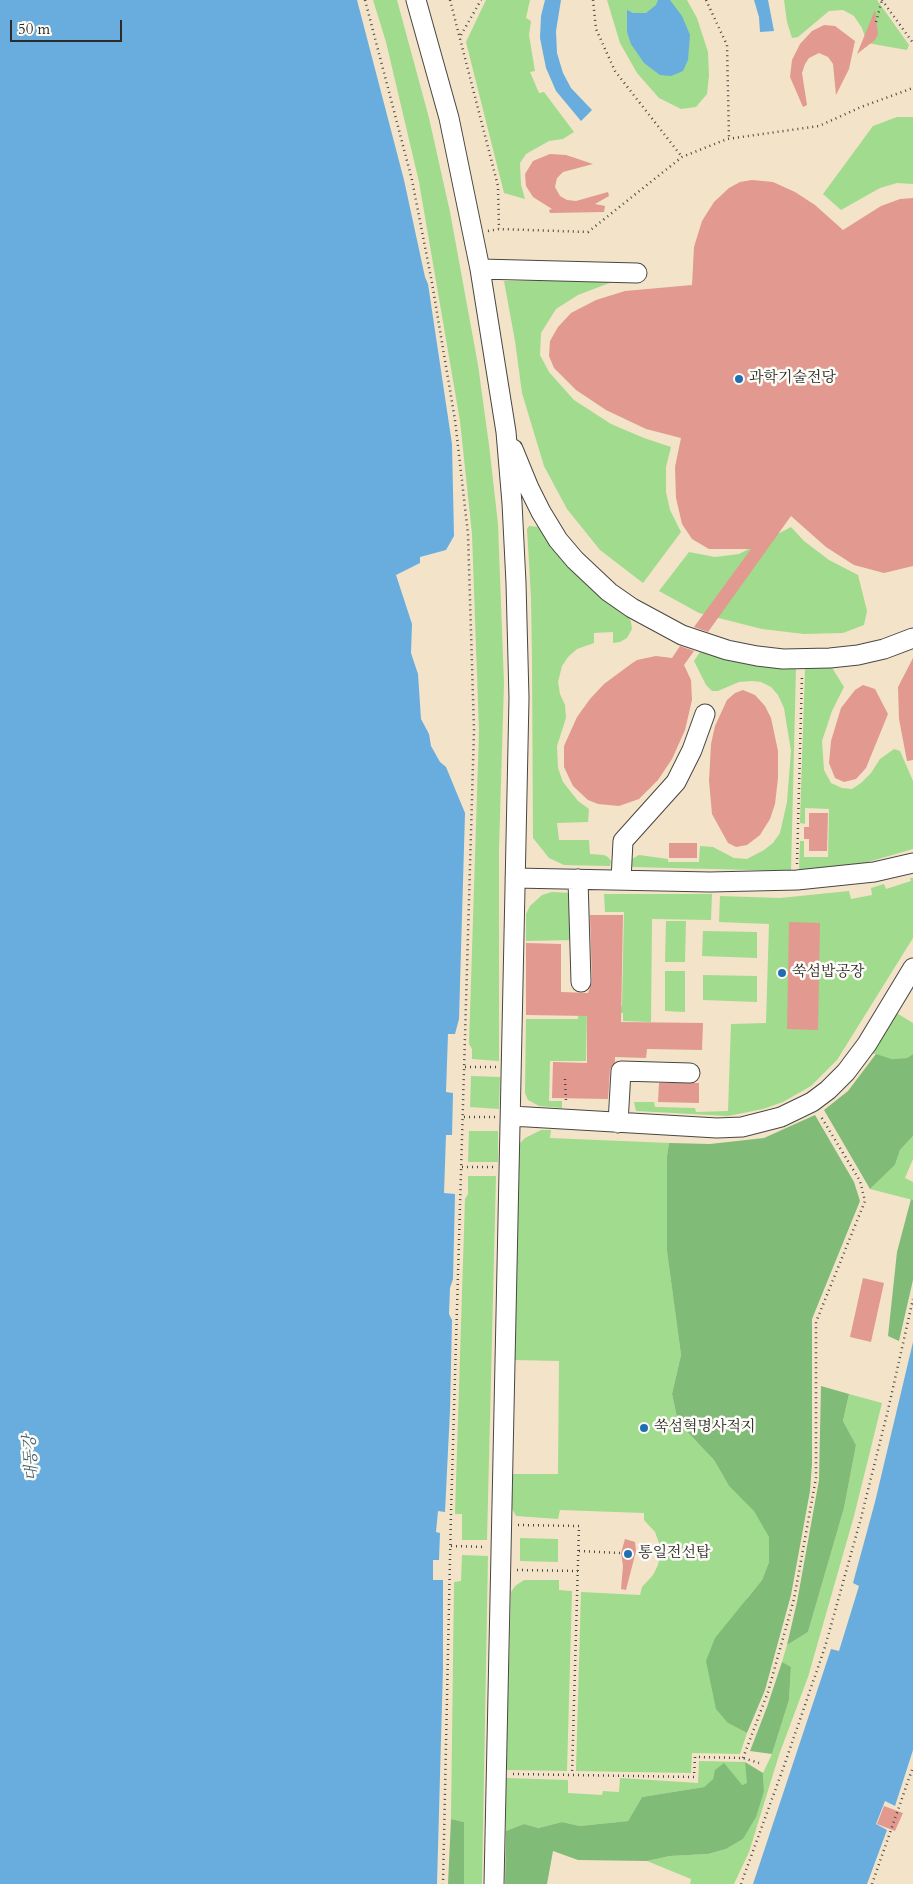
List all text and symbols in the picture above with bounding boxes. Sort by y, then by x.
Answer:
scale bar [12,10,125,42]
text: 50 m [18,19,50,39]
place label: 과학기술전당 [749,370,836,388]
marker: 과학기술전당 [733,373,745,385]
place label: 쑥섬밥공장 [792,964,864,982]
marker: 쑥섬밥공장 [776,967,788,979]
place label: 쑥섬혁명사적지 [654,1419,755,1437]
marker: 쑥섬혁명사적지 [638,1422,650,1434]
water label: 대동강 [21,1434,43,1482]
place label: 통일전선탑 [638,1545,710,1563]
marker: 통일전선탑 [622,1548,634,1560]

